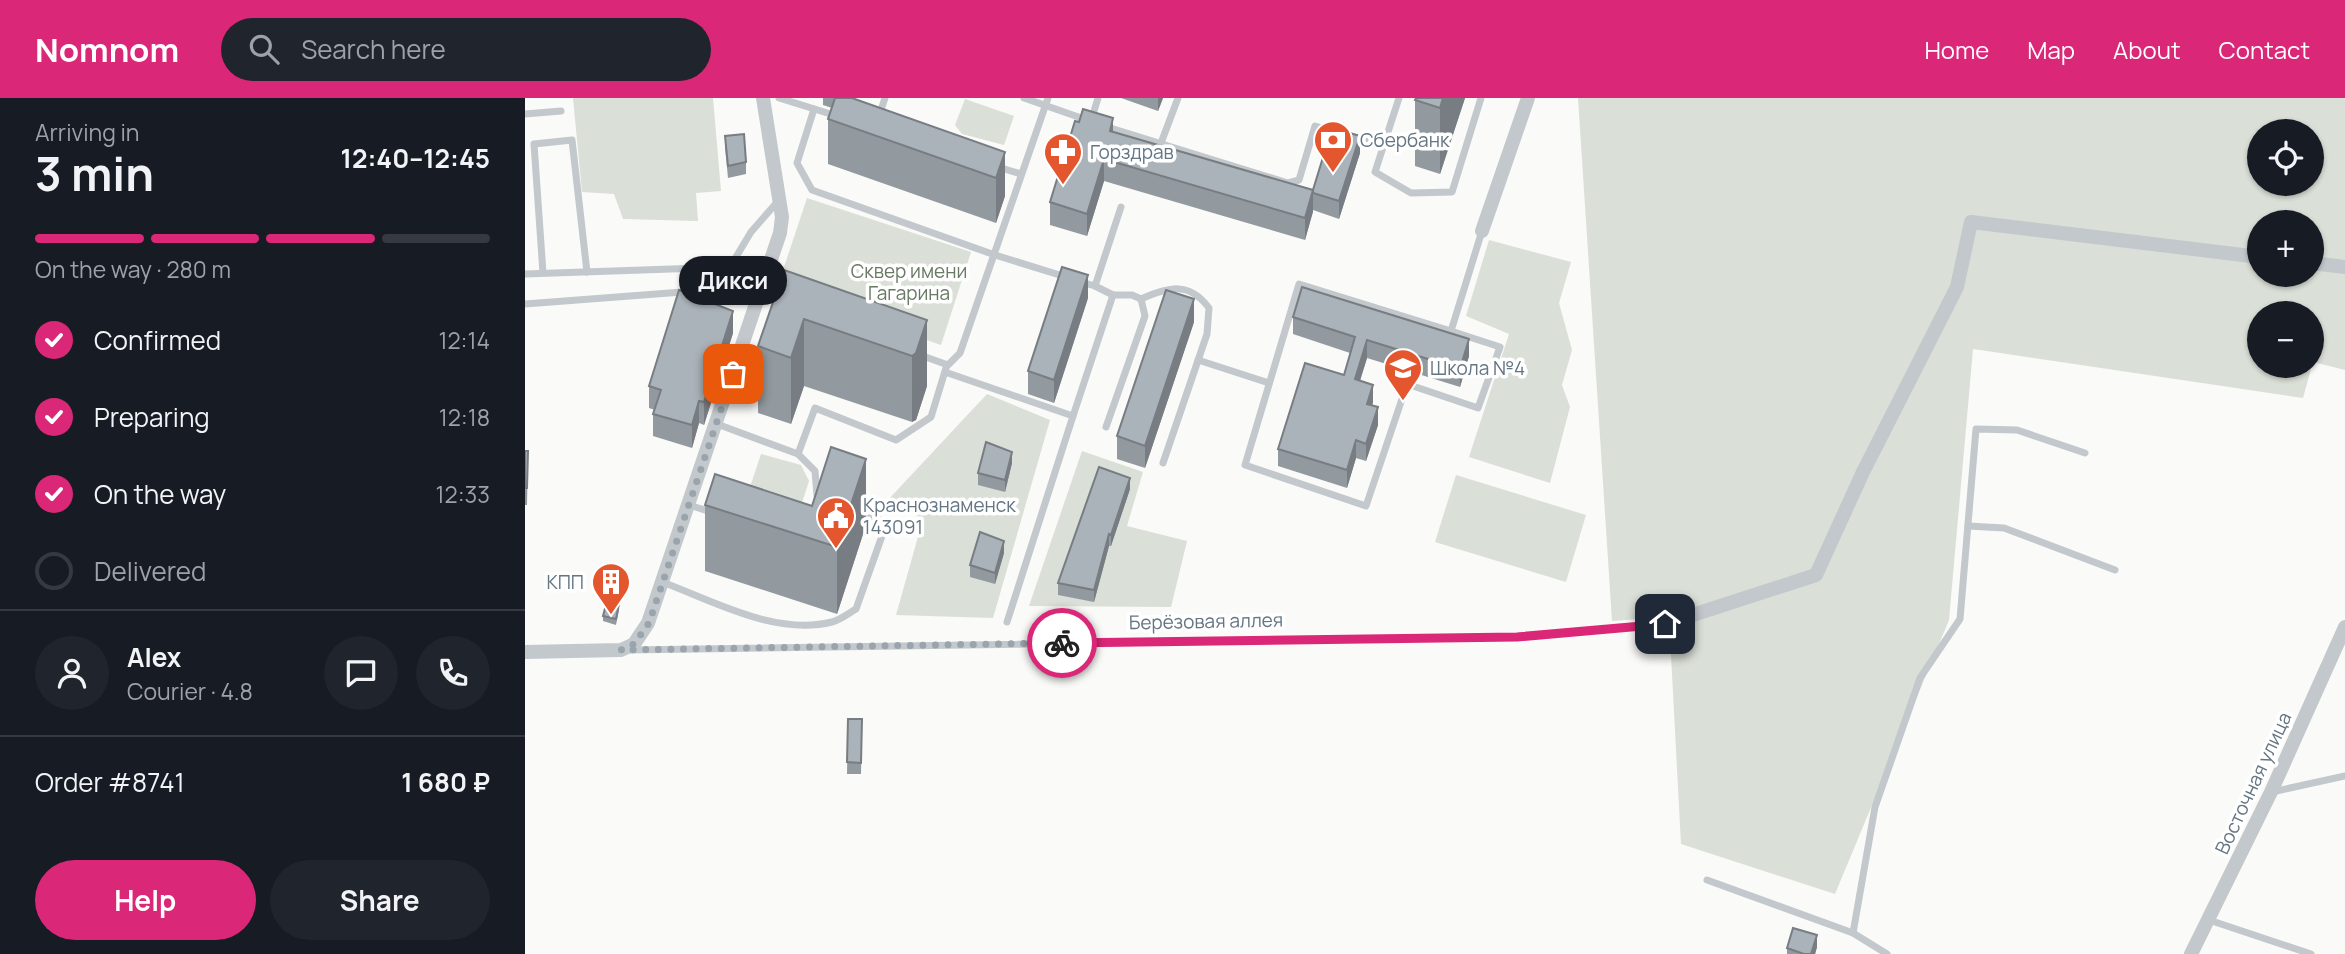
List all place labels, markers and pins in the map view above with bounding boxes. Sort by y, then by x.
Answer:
bank icon: Сбербанк [1312,119,1354,174]
place label: Сбербанк [1360,127,1450,153]
pharmacy icon: Горздрав [1042,131,1084,186]
place label: Горздрав [1090,139,1174,165]
callout: Дикси [679,255,787,304]
pin [703,344,763,404]
school or university icon: Школа №4 [1382,347,1424,402]
place label: Школа №4 [1430,355,1525,381]
place label: Краснознаменск 143091 [863,492,1016,540]
public building icon: Краснознаменск 143091 [815,495,857,550]
building icon: КПП [590,561,632,616]
place label: КПП [546,569,584,595]
pin [1635,594,1695,654]

